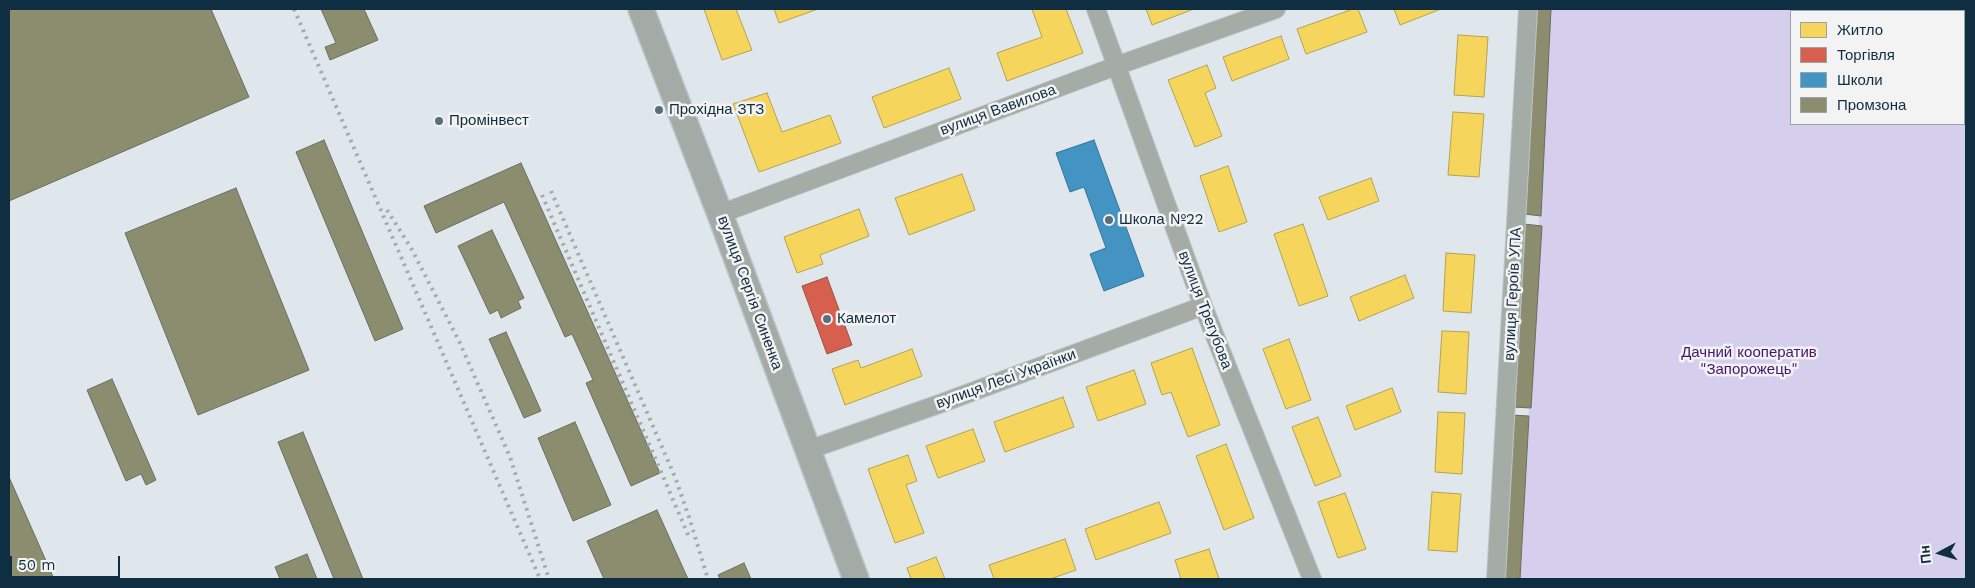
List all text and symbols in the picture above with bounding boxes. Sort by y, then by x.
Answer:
legend [1790,10,1965,125]
text: Житло [1837,21,1883,39]
text: Торгівля [1837,46,1895,64]
text: Школи [1837,71,1883,89]
street label: вулиця Вавилова [938,81,1058,139]
text: Промзона [1837,96,1906,114]
place label: Прохідна ЗТЗ [669,101,764,119]
marker: Прохідна ЗТЗ [653,104,665,116]
place label: Промінвест [449,112,529,130]
marker: Промінвест [433,115,445,127]
place label: Школа №22 [1119,211,1204,229]
street label: вулиця Сергія Синенка [714,213,786,373]
marker: Школа №22 [1103,214,1115,226]
street label: вулиця Героїв УПА [1501,227,1525,361]
street label: вулиця Трегубова [1174,248,1236,372]
place label: Камелот [837,310,896,328]
marker: Камелот [821,313,833,325]
park label: Дачний кооператив "Запорожець" [1681,344,1817,379]
street label: вулиця Лесі Українки [934,345,1078,413]
north arrow [1915,528,1965,578]
text: Пн [1916,545,1934,565]
scale bar [12,546,122,578]
text: 50 m [18,556,55,574]

